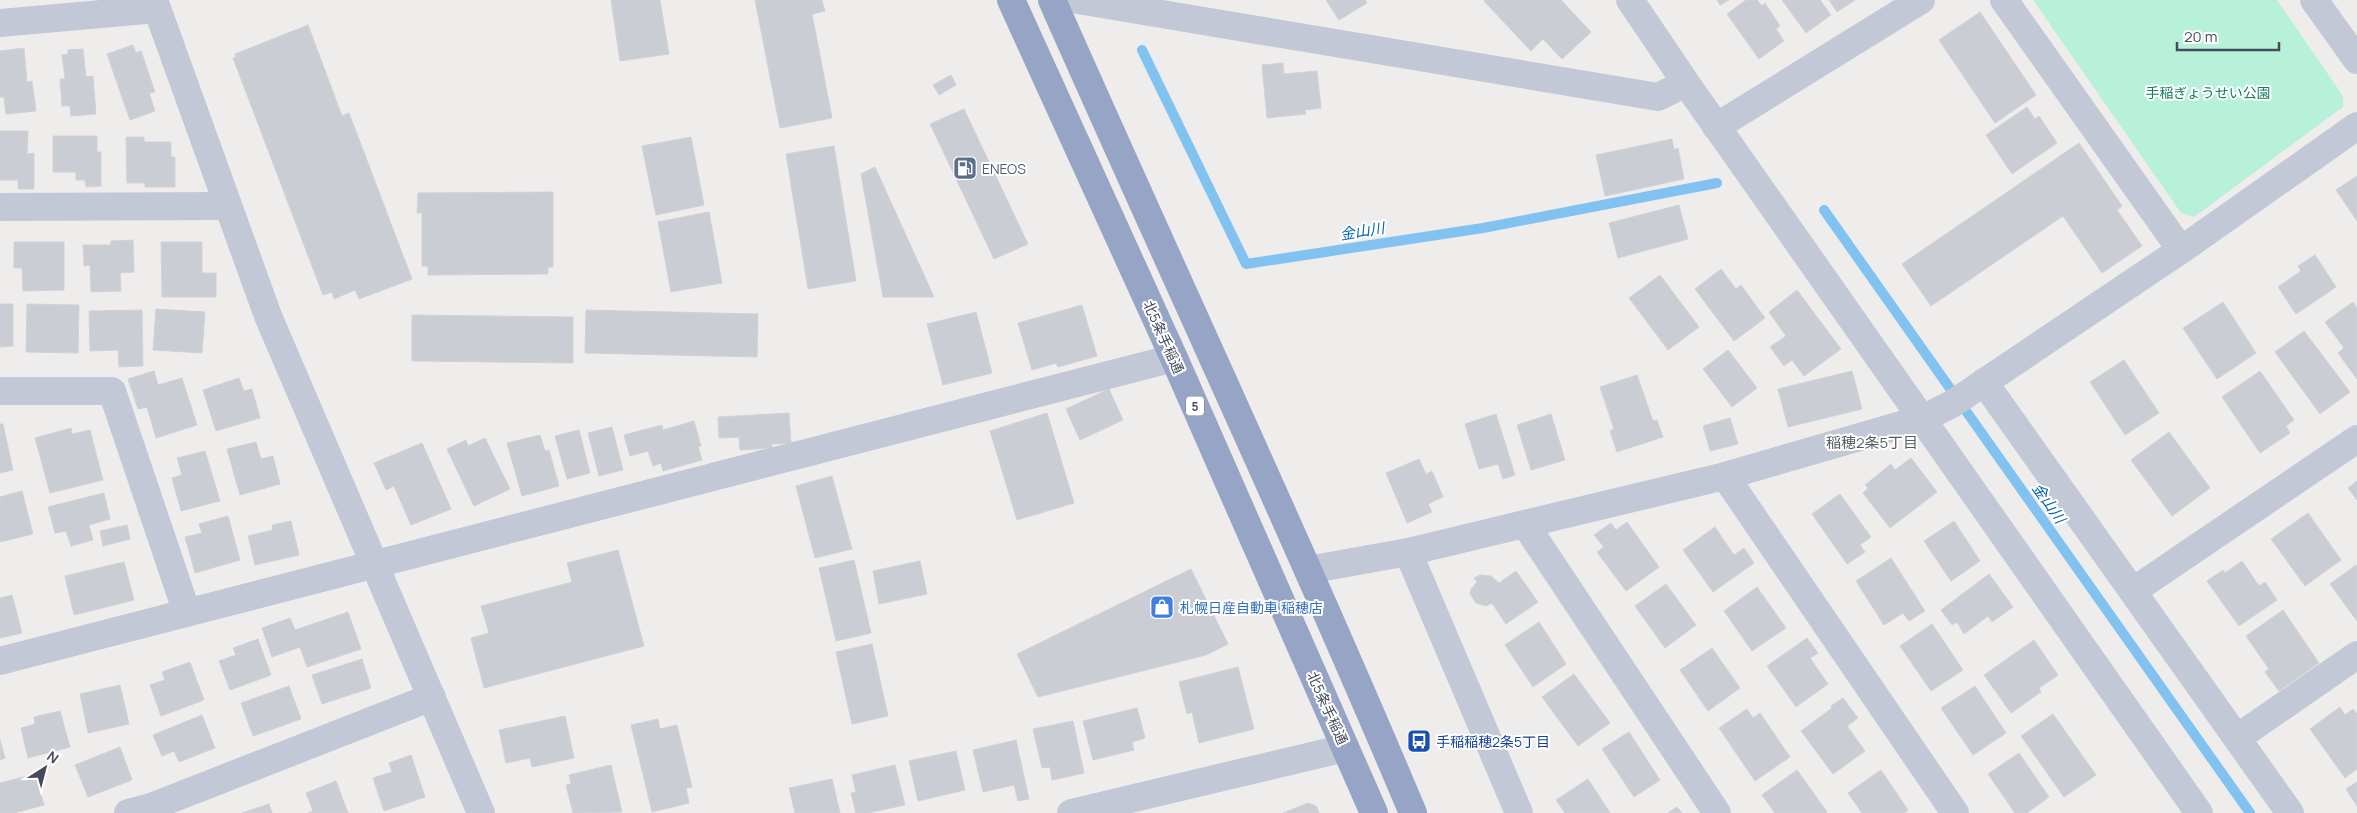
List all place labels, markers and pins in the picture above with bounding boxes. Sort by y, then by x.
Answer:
fuel station icon: ENEOS [952,155,978,181]
place label: ENEOS [982,159,1026,178]
shop icon: 札幌日産自動車 稲穂店 [1149,594,1175,620]
place label: 札幌日産自動車 稲穂店 [1180,598,1323,617]
bus stop icon: 手稲稲穂2条5丁目 [1406,728,1432,754]
place label: 手稲稲穂2条5丁目 [1436,732,1550,751]

